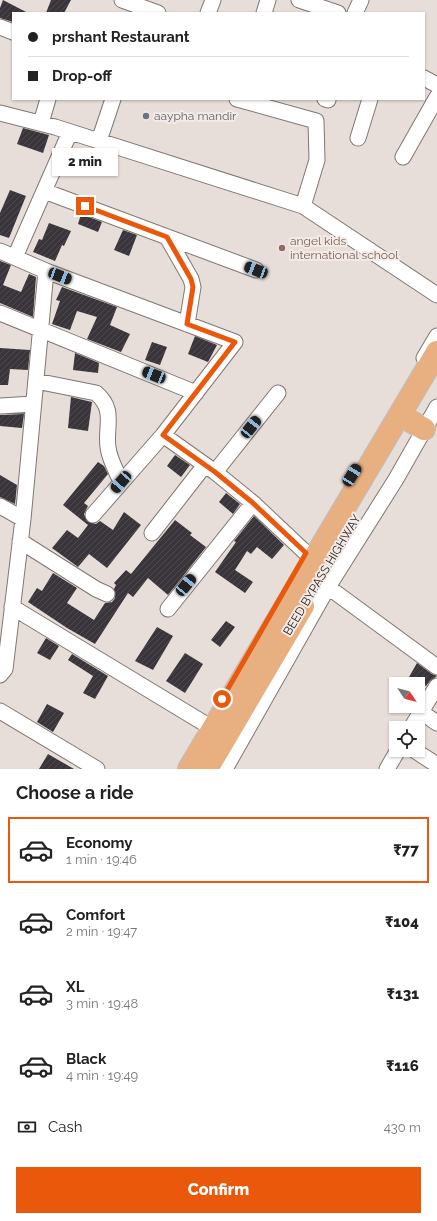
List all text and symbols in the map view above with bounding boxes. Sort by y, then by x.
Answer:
text: prshant Restaurant [52,28,190,46]
text: Drop-off [52,67,112,85]
place label: aaypha mandir [154,109,237,123]
marker: aaypha mandir [141,111,151,121]
callout: 2 min [52,148,118,176]
text: 2 min [68,154,102,169]
route end [76,197,94,215]
place label: angel kids international school [290,234,399,262]
marker: angel kids international school [277,243,287,253]
car [243,260,269,280]
car [47,266,73,286]
car [141,365,167,385]
car [239,414,263,440]
car [341,462,363,488]
car [109,469,133,495]
street label: BEED BYPASS HIGHWAY [280,512,364,638]
car [174,572,198,598]
north arrow [389,677,425,713]
map controls [389,677,425,757]
route start [213,690,231,708]
button: locate [389,721,425,757]
text: Choose a ride [16,782,134,803]
icon: car [18,832,54,868]
text: Economy [66,834,133,852]
text: ₹77 [393,841,419,859]
text: 1 min · 19:46 [66,852,137,867]
icon: car [18,904,54,940]
text: Comfort [66,906,125,924]
text: ₹104 [385,913,419,931]
text: 2 min · 19:47 [66,924,137,939]
icon: car [18,976,54,1012]
text: XL [66,978,84,996]
text: ₹131 [387,985,419,1003]
text: 3 min · 19:48 [66,996,138,1011]
icon: car [18,1048,54,1084]
text: Black [66,1050,106,1068]
text: ₹116 [386,1057,419,1075]
text: 4 min · 19:49 [66,1068,138,1083]
icon: cash [16,1116,38,1138]
text: Cash [48,1118,82,1136]
text: 430 m [384,1120,421,1135]
button: Confirm [16,1167,421,1213]

